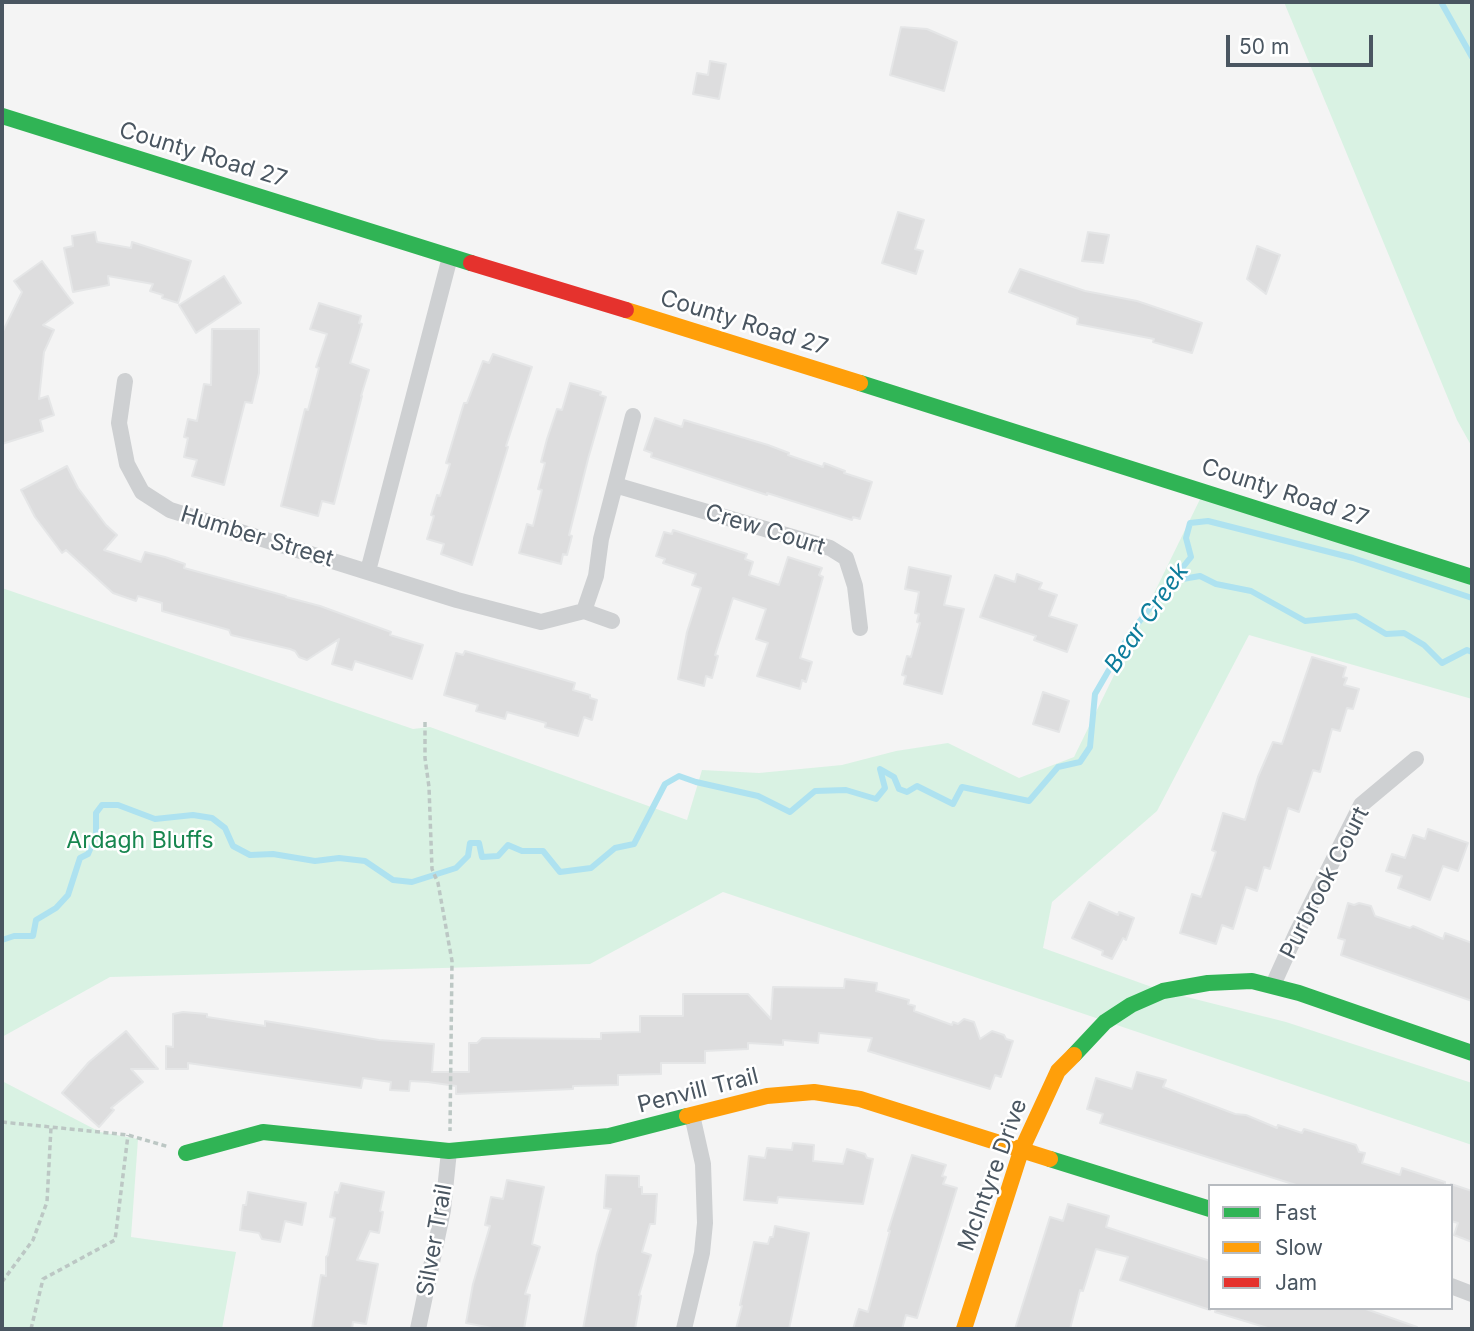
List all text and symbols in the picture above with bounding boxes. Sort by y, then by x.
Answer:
scale bar [1229,21,1376,65]
text: 50 m [1239,34,1289,59]
street label: County Road 27 [116,116,290,194]
street label: County Road 27 [657,284,831,362]
street label: County Road 27 [1198,453,1372,533]
street label: Crew Court [702,499,828,561]
street label: Humber Street [177,501,337,573]
water label: Bear Creek [1099,558,1195,678]
street label: Purbrook Court [1275,802,1375,964]
park label: Ardagh Bluffs [66,827,214,855]
street label: Penvill Trail [635,1063,761,1119]
street label: McIntyre Drive [953,1095,1033,1255]
street label: Silver Trail [412,1182,458,1298]
legend [1208,1184,1453,1310]
text: Fast [1275,1200,1317,1225]
text: Slow [1275,1235,1323,1260]
text: Jam [1275,1270,1317,1295]

